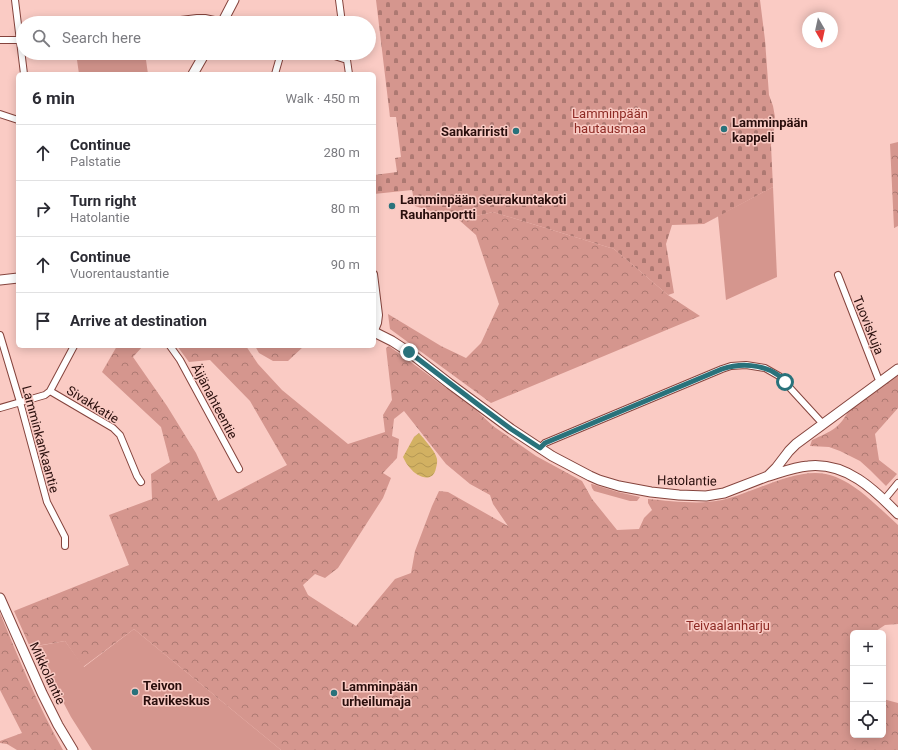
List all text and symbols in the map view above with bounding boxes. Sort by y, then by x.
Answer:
north arrow [802,12,838,48]
search box [16,16,376,60]
icon: search [30,27,52,49]
text: Search here [62,29,141,47]
text: 6 min [32,88,75,108]
text: Walk · 450 m [285,91,360,106]
park label: Lamminpään hautausmaa [572,106,648,136]
place label: Lamminpään kappeli [732,115,808,145]
place label: Sankariristi [441,124,508,139]
marker: Lamminpään kappeli [719,124,729,134]
marker: Sankariristi [511,126,521,136]
text: Continue [70,136,131,154]
icon: ahead [32,142,54,164]
text: 280 m [323,145,360,160]
text: Palstatie [70,154,121,169]
text: Turn right [70,192,136,210]
place label: Lamminpään seurakuntakoti Rauhanportti [400,192,566,222]
icon: right [32,198,54,220]
text: 80 m [331,201,360,216]
marker: Lamminpään seurakuntakoti Rauhanportti [387,201,397,211]
text: Hatolantie [70,210,130,225]
text: Continue [70,248,131,266]
icon: ahead [32,254,54,276]
text: 90 m [331,257,360,272]
text: Vuorentaustantie [70,266,169,281]
street label: Tuoviskuja [850,294,887,357]
icon: arrive [32,310,54,332]
text: Arrive at destination [70,312,207,330]
route end [400,343,418,361]
street label: Äijänahteentie [189,361,241,441]
route start [776,373,794,391]
street label: Sivakkatie [64,383,122,426]
street label: Lamminkankaantie [19,384,62,494]
street label: Hatolantie [657,472,717,489]
park label: Teivaalanharju [686,618,770,633]
map controls [850,630,886,738]
button: + [850,630,886,666]
street label: Mikkolantie [27,640,69,707]
button: − [850,666,886,702]
place label: Teivon Ravikeskus [143,678,210,708]
place label: Lamminpään urheilumaja [342,679,418,709]
marker: Teivon Ravikeskus [130,687,140,697]
marker: Lamminpään urheilumaja [329,688,339,698]
button: locate [850,702,886,738]

